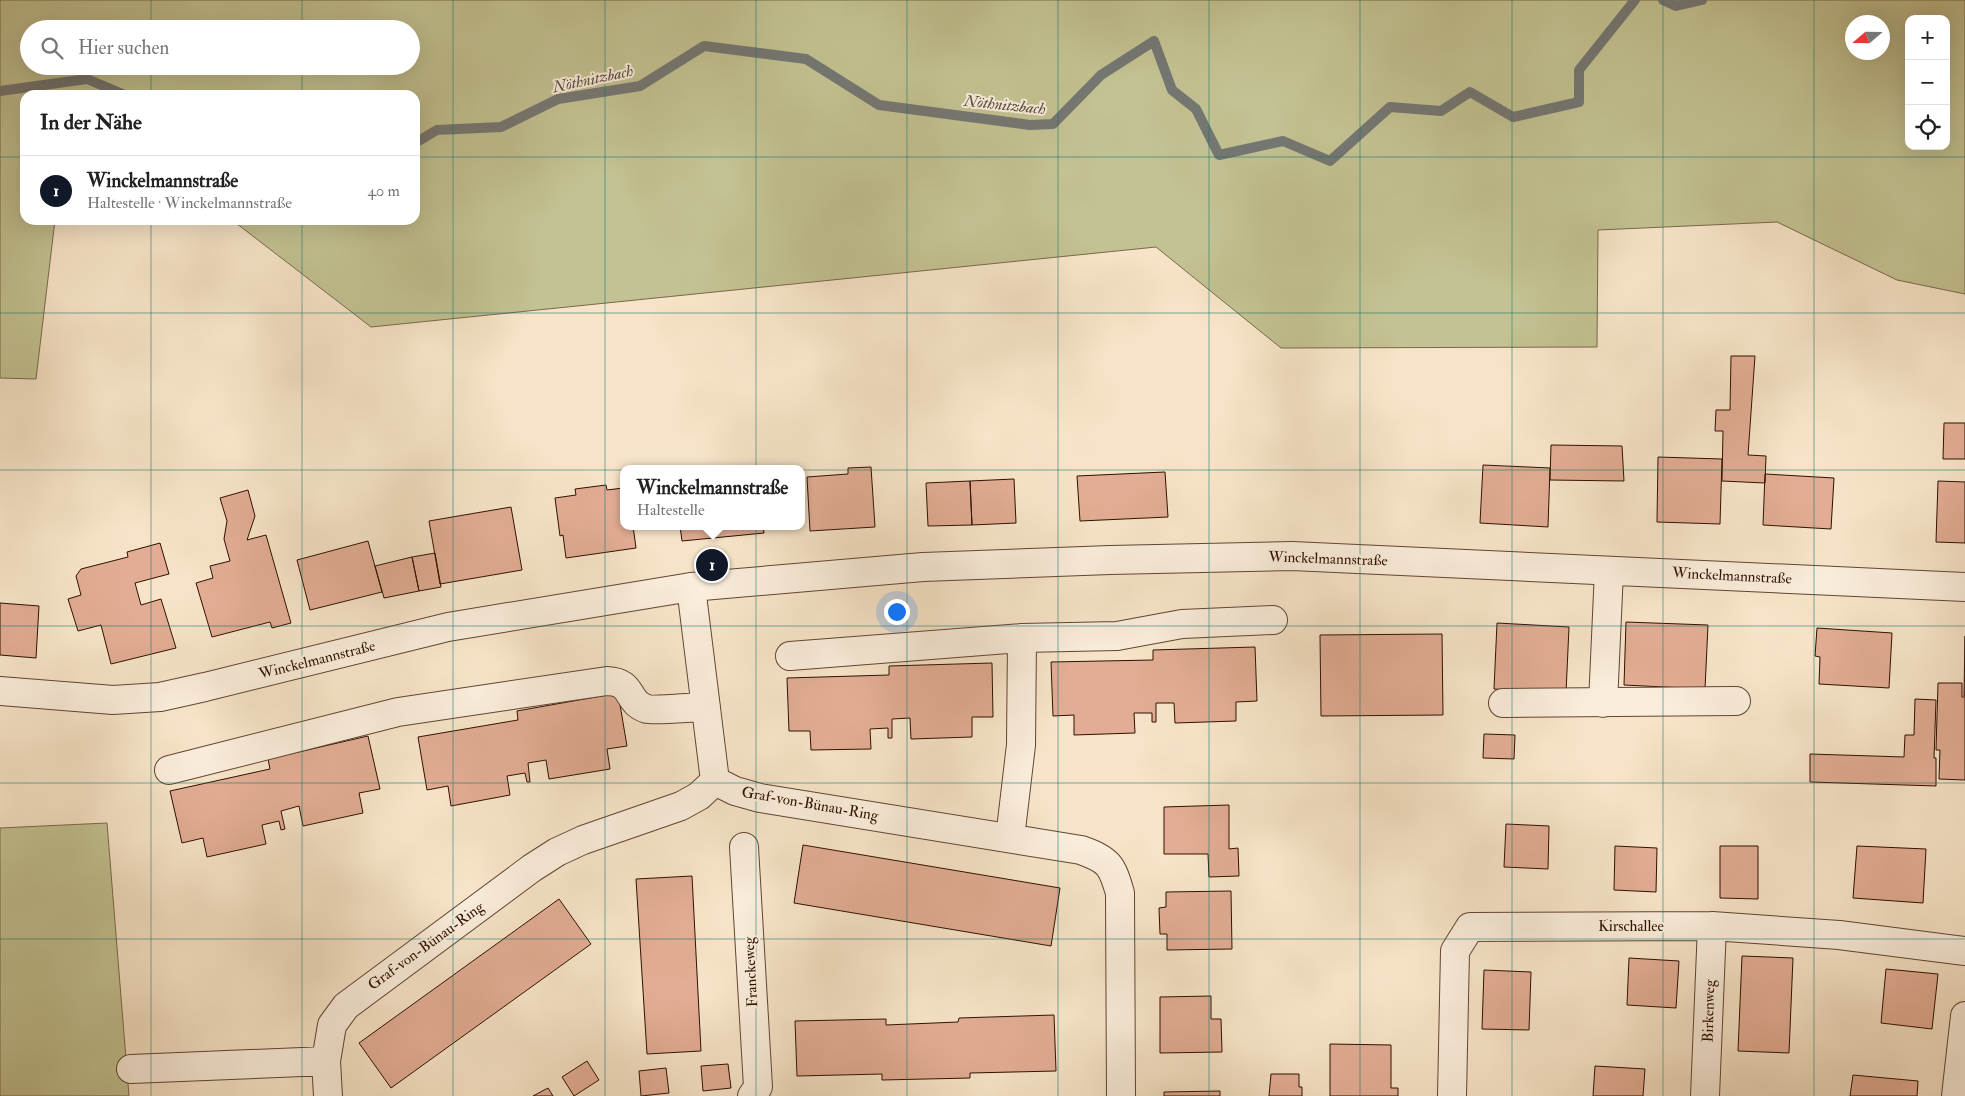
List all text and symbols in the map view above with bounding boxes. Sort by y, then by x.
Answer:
north arrow [1845,15,1890,60]
map controls [1905,15,1950,150]
button: + [1905,15,1950,60]
search box [20,20,420,75]
icon: search [38,34,66,62]
text: Hier suchen [78,36,169,60]
button: − [1905,60,1950,105]
water label: Nöthnitzbach [550,61,635,98]
water label: Nöthnitzbach [962,91,1047,119]
button: locate [1905,105,1950,150]
text: In der Nähe [40,109,142,136]
text: Winckelmannstraße [87,169,238,193]
text: 1 [53,181,59,201]
text: 40 m [367,181,400,201]
text: Haltestelle · Winckelmannstraße [87,193,292,213]
popup [620,465,805,530]
text: Winckelmannstraße [637,476,788,500]
text: Haltestelle [637,500,705,520]
pin: 1 [696,546,728,584]
street label: Winckelmannstraße [1267,547,1388,571]
street label: Winckelmannstraße [1671,563,1792,589]
your location [884,599,910,625]
street label: Winckelmannstraße [256,636,377,684]
street label: Graf-von-Bünau-Ring [740,783,881,826]
street label: Graf-von-Bünau-Ring [364,897,488,994]
street label: Kirschallee [1598,917,1664,936]
street label: Franckeweg [740,936,762,1008]
street label: Birkenweg [1698,979,1720,1043]

